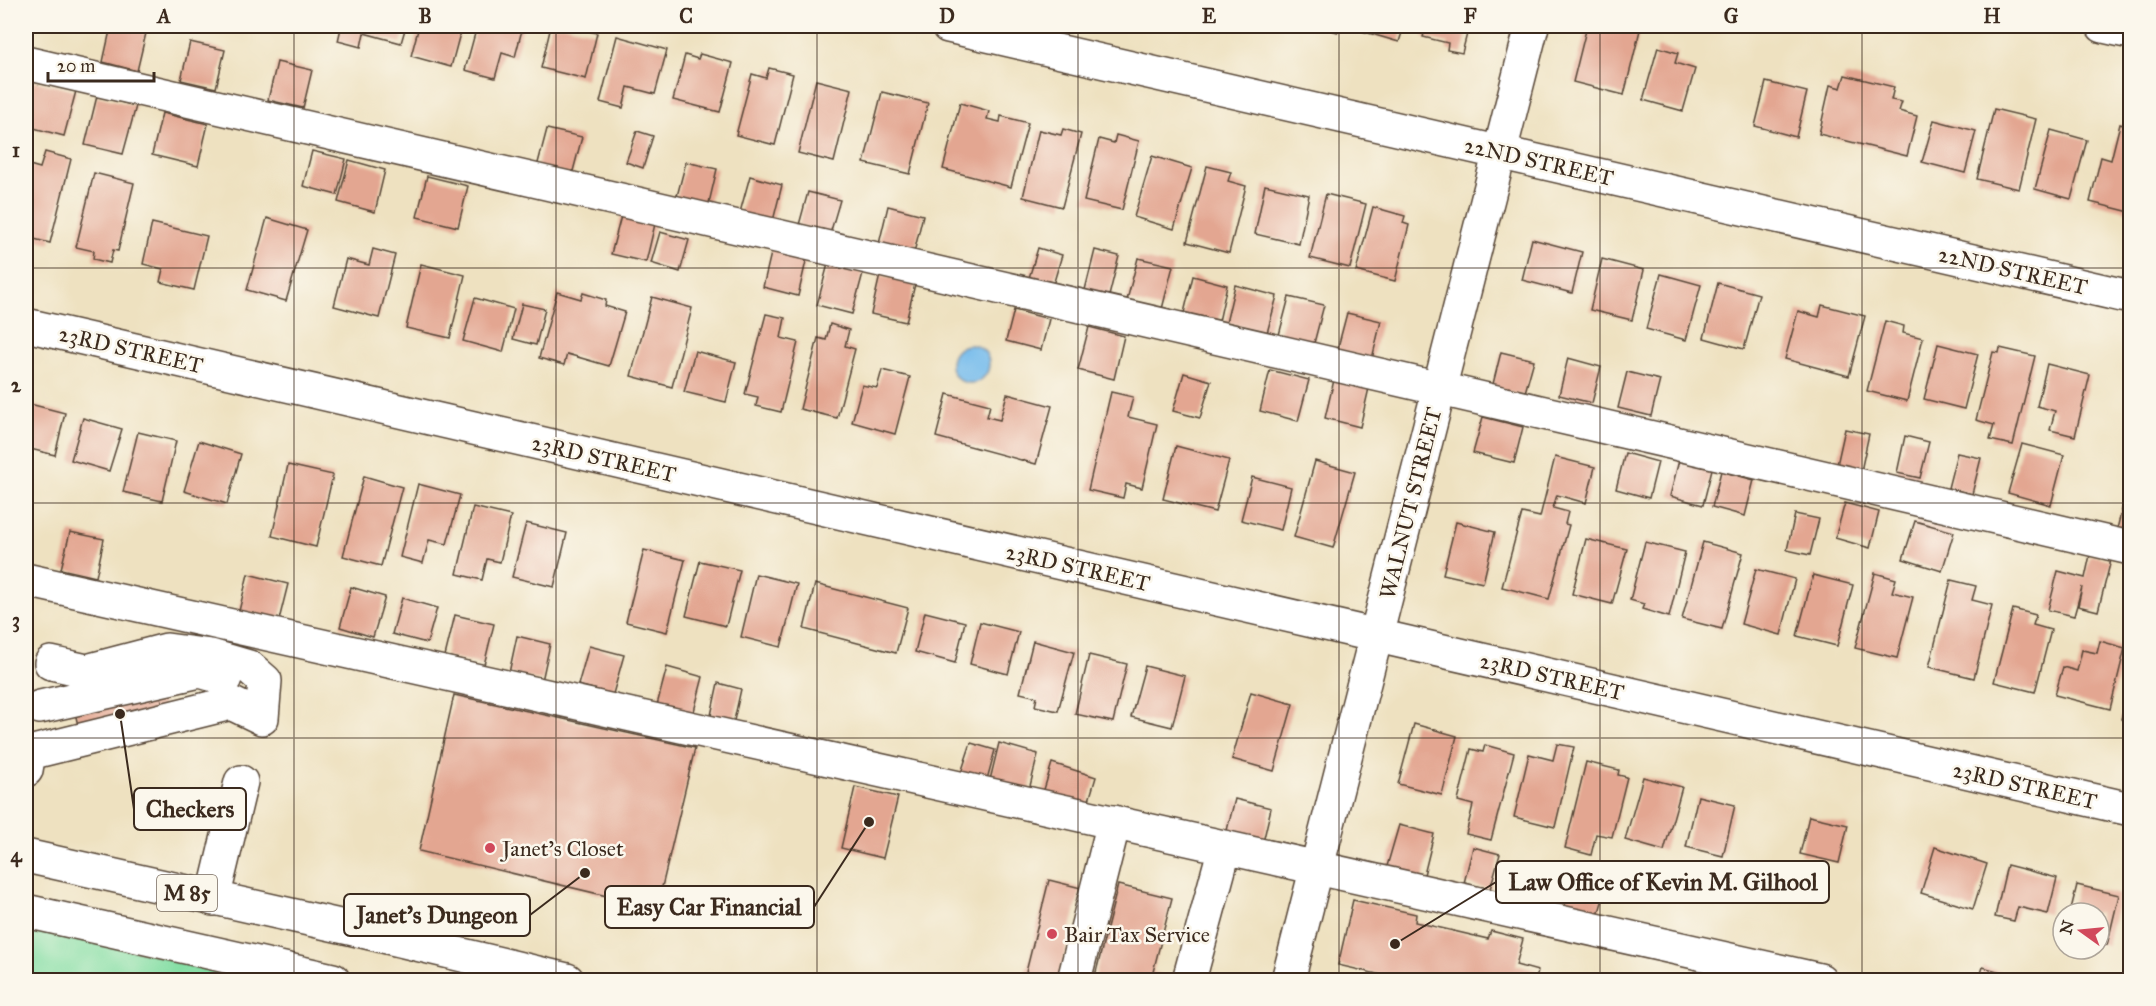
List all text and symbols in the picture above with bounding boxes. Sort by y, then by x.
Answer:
text: A [155,4,171,28]
text: B [418,4,432,28]
text: C [679,4,693,28]
text: D [939,4,955,28]
text: E [1202,4,1217,28]
text: F [1463,4,1477,28]
text: G [1724,4,1739,28]
text: H [1983,4,2001,28]
scale bar [48,45,154,83]
text: 20 m [57,55,95,77]
street label: 22ND STREET [1462,131,1616,192]
text: 1 [12,138,20,162]
street label: 22ND STREET [1936,240,2090,301]
street label: 23RD STREET [56,320,206,379]
text: 2 [11,373,22,397]
street label: WALNUT STREET [1374,404,1447,602]
street label: 23RD STREET [529,429,679,488]
street label: 23RD STREET [1003,538,1153,597]
text: 3 [12,608,20,633]
street label: 23RD STREET [1477,647,1627,706]
street label: 23RD STREET [1950,756,2100,815]
callout: Checkers [134,788,246,830]
text: Checkers [146,794,234,824]
place label: Janet's Closet [500,835,624,862]
marker: Janet's Closet [483,841,497,855]
text: 4 [10,843,22,868]
callout: Law Office of Kevin M. Gilhool [1496,861,1829,903]
text: Law Office of Kevin M. Gilhool [1508,867,1818,897]
road number: M 85 [157,875,217,911]
callout: Easy Car Financial [605,886,814,928]
text: Easy Car Financial [617,892,802,922]
callout: Janet's Dungeon [344,894,530,936]
text: Janet's Dungeon [353,900,518,930]
north arrow [2051,901,2111,961]
text: N [2056,918,2078,936]
place label: Bair Tax Service [1064,921,1210,948]
marker: Bair Tax Service [1045,927,1059,941]

